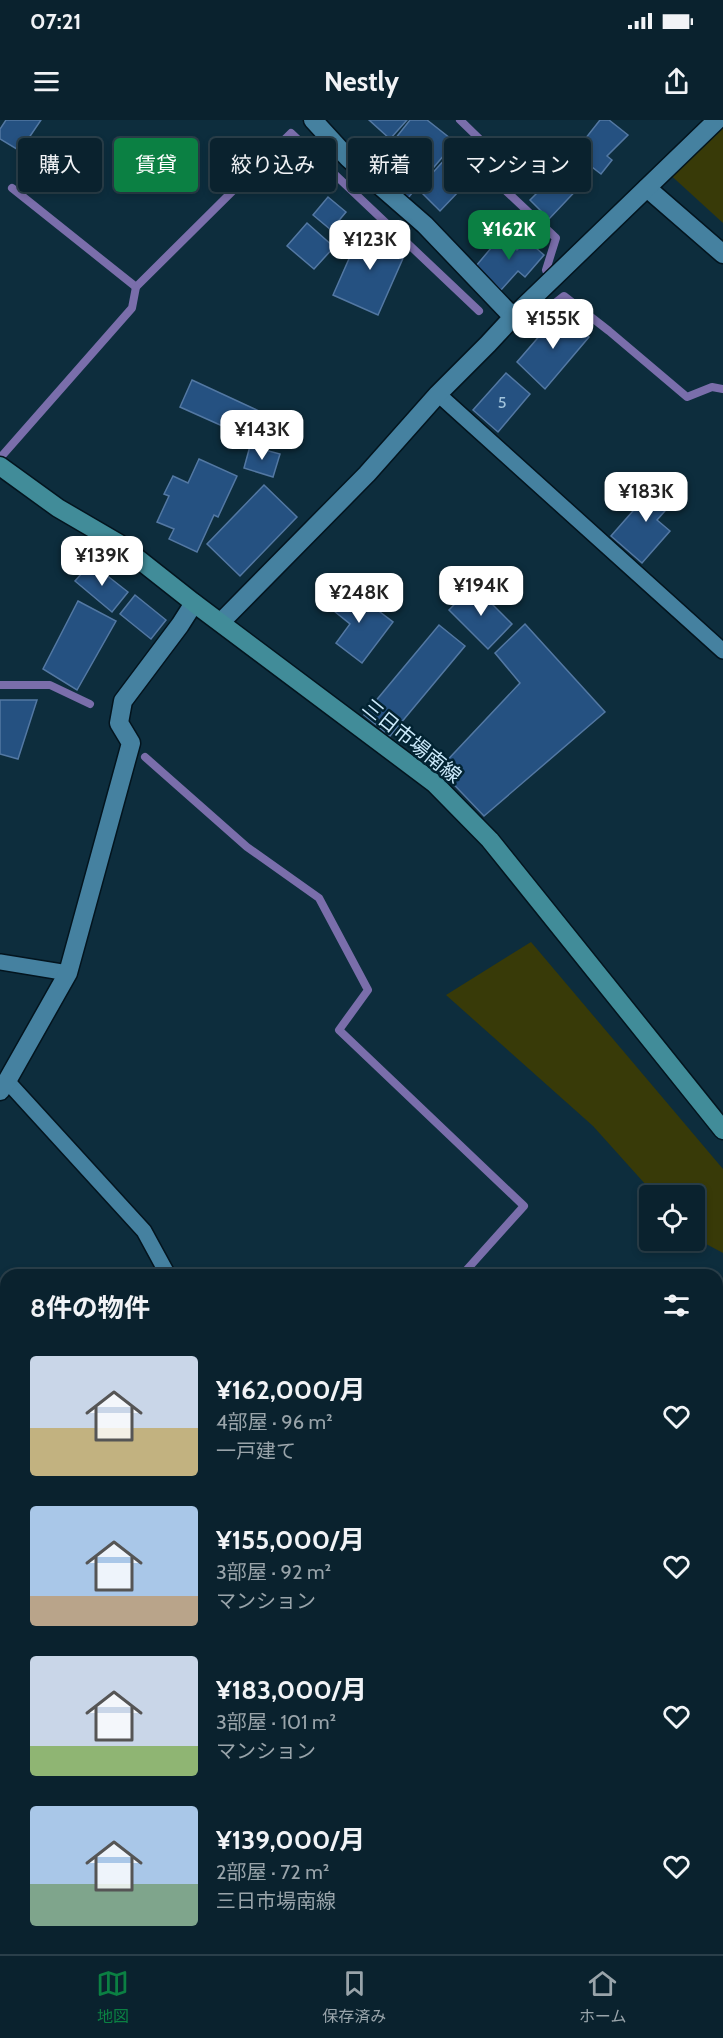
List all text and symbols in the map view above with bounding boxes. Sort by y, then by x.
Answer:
text: 07:21 [30,8,81,35]
icon: menu [30,65,63,98]
text: Nestly [324,65,399,98]
icon: share [660,65,693,98]
chip: 購入 [18,138,102,192]
chip: 賃貸 [114,138,198,192]
chip: 絞り込み [210,138,336,192]
chip: 新着 [348,138,432,192]
chip: マンション [444,138,591,192]
pin: ¥162K [467,210,551,261]
text: ¥162K [482,217,536,241]
pin: ¥123K [328,220,412,271]
text: ¥123K [343,227,397,251]
pin: ¥155K [511,299,595,350]
text: ¥155K [526,306,580,330]
house number: 5 [498,393,506,412]
pin: ¥143K [220,410,304,461]
text: ¥143K [234,417,290,441]
pin: ¥183K [604,472,688,523]
text: ¥183K [619,479,673,503]
pin: ¥139K [60,536,144,587]
text: ¥139K [75,543,129,567]
pin: ¥194K [439,566,523,617]
pin: ¥248K [317,573,401,624]
text: ¥194K [453,573,509,597]
text: ¥248K [329,580,389,604]
street label: 三日市場南線 [358,694,466,788]
map controls [639,1185,705,1251]
button: locate [639,1185,705,1251]
icon: filters [660,1289,693,1322]
text: 8件の物件 [30,1292,150,1324]
text: ¥162,000/月 [216,1374,366,1406]
icon: home [78,1380,150,1452]
icon: heart [660,1400,693,1433]
text: 4部屋 · 96 m² [216,1410,333,1434]
text: 一戸建て [216,1439,296,1463]
text: ¥155,000/月 [216,1524,365,1556]
icon: home [78,1530,150,1602]
icon: heart [660,1550,693,1583]
text: 3部屋 · 92 m² [216,1560,331,1584]
text: マンション [216,1589,316,1613]
text: ¥183,000/月 [216,1674,367,1706]
icon: home [78,1680,150,1752]
icon: heart [660,1700,693,1733]
text: 3部屋 · 101 m² [216,1710,336,1734]
text: マンション [216,1739,316,1763]
text: ¥139,000/月 [216,1824,365,1856]
icon: home [78,1830,150,1902]
icon: heart [660,1850,693,1883]
text: 2部屋 · 72 m² [216,1860,329,1884]
text: 三日市場南線 [216,1889,336,1913]
tab: 地図 [96,1967,129,2027]
tab: 保存済み [322,1967,386,2027]
tab: ホーム [579,1967,627,2027]

